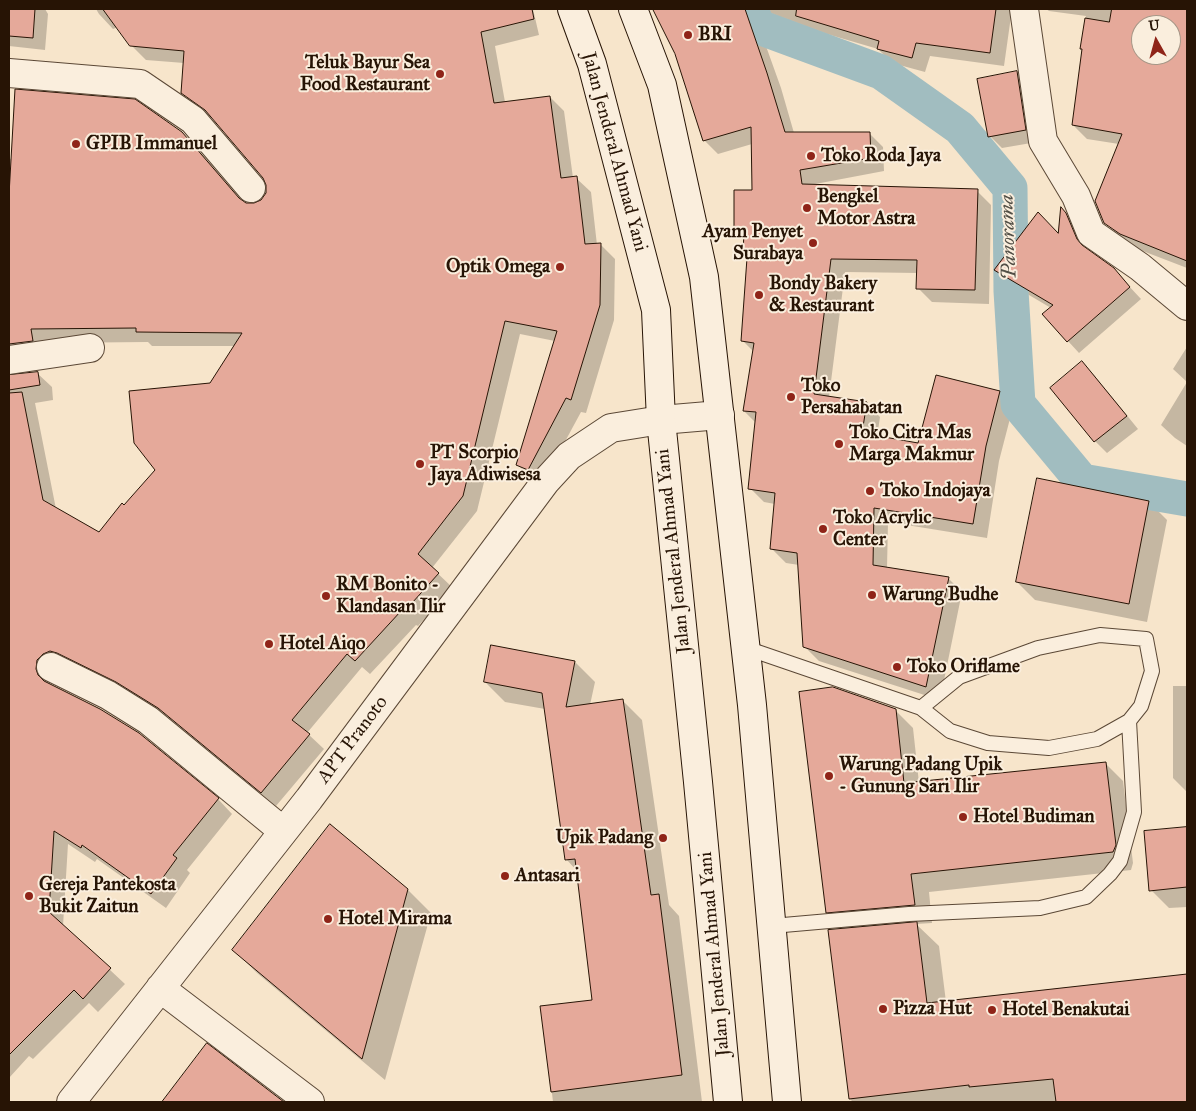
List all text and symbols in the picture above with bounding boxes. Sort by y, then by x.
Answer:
north arrow [1131,15,1181,65]
text: U [1148,16,1161,35]
place label: BRI [698,24,732,46]
marker: BRI [682,29,694,41]
street label: Jalan Jenderal Ahmad Yani [576,50,652,254]
place label: Teluk Bayur Sea Food Restaurant [300,52,430,96]
marker: Teluk Bayur Sea Food Restaurant [434,68,446,80]
place label: GPIB Immanuel [86,133,217,155]
marker: GPIB Immanuel [70,138,82,150]
place label: Toko Roda Jaya [821,145,941,167]
marker: Toko Roda Jaya [805,150,817,162]
place label: Bengkel Motor Astra [817,186,915,230]
water label: Panorama [996,194,1022,280]
marker: Bengkel Motor Astra [801,202,813,214]
place label: Ayam Penyet Surabaya [702,221,803,265]
marker: Ayam Penyet Surabaya [807,237,819,249]
place label: Optik Omega [446,256,550,278]
marker: Optik Omega [554,261,566,273]
place label: Bondy Bakery & Restaurant [769,273,877,317]
marker: Bondy Bakery & Restaurant [753,289,765,301]
place label: Toko Persahabatan [801,375,902,419]
marker: Toko Persahabatan [785,391,797,403]
place label: Toko Citra Mas Marga Makmur [849,422,974,466]
marker: Toko Citra Mas Marga Makmur [833,438,845,450]
place label: PT Scorpio Jaya Adiwisesa [430,442,541,486]
street label: Jalan Jenderal Ahmad Yani [652,448,696,654]
marker: PT Scorpio Jaya Adiwisesa [414,458,426,470]
place label: Toko Indojaya [880,480,990,502]
marker: Toko Indojaya [864,485,876,497]
place label: Toko Acrylic Center [833,507,931,551]
marker: Toko Acrylic Center [817,523,829,535]
place label: RM Bonito - Klandasan Ilir [336,574,445,618]
place label: Warung Budhe [882,584,998,606]
marker: Warung Budhe [866,589,878,601]
marker: RM Bonito - Klandasan Ilir [320,590,332,602]
place label: Hotel Aiqo [279,633,366,655]
marker: Hotel Aiqo [263,638,275,650]
place label: Toko Oriflame [907,656,1020,678]
marker: Toko Oriflame [891,661,903,673]
street label: APT Pranoto [313,692,393,788]
place label: Warung Padang Upik - Gunung Sari Ilir [839,754,1002,798]
marker: Warung Padang Upik - Gunung Sari Ilir [823,770,835,782]
place label: Hotel Budiman [973,806,1095,828]
marker: Hotel Budiman [957,811,969,823]
place label: Upik Padang [555,827,653,849]
marker: Upik Padang [657,832,669,844]
street label: Jalan Jenderal Ahmad Yani [695,851,735,1057]
place label: Antasari [515,865,580,887]
marker: Antasari [499,870,511,882]
place label: Gereja Pantekosta Bukit Zaitun [39,874,176,918]
marker: Gereja Pantekosta Bukit Zaitun [23,890,35,902]
place label: Hotel Mirama [338,908,452,930]
marker: Hotel Mirama [322,913,334,925]
place label: Pizza Hut [893,998,972,1020]
place label: Hotel Benakutai [1002,999,1129,1021]
marker: Pizza Hut [877,1003,889,1015]
marker: Hotel Benakutai [986,1004,998,1016]

